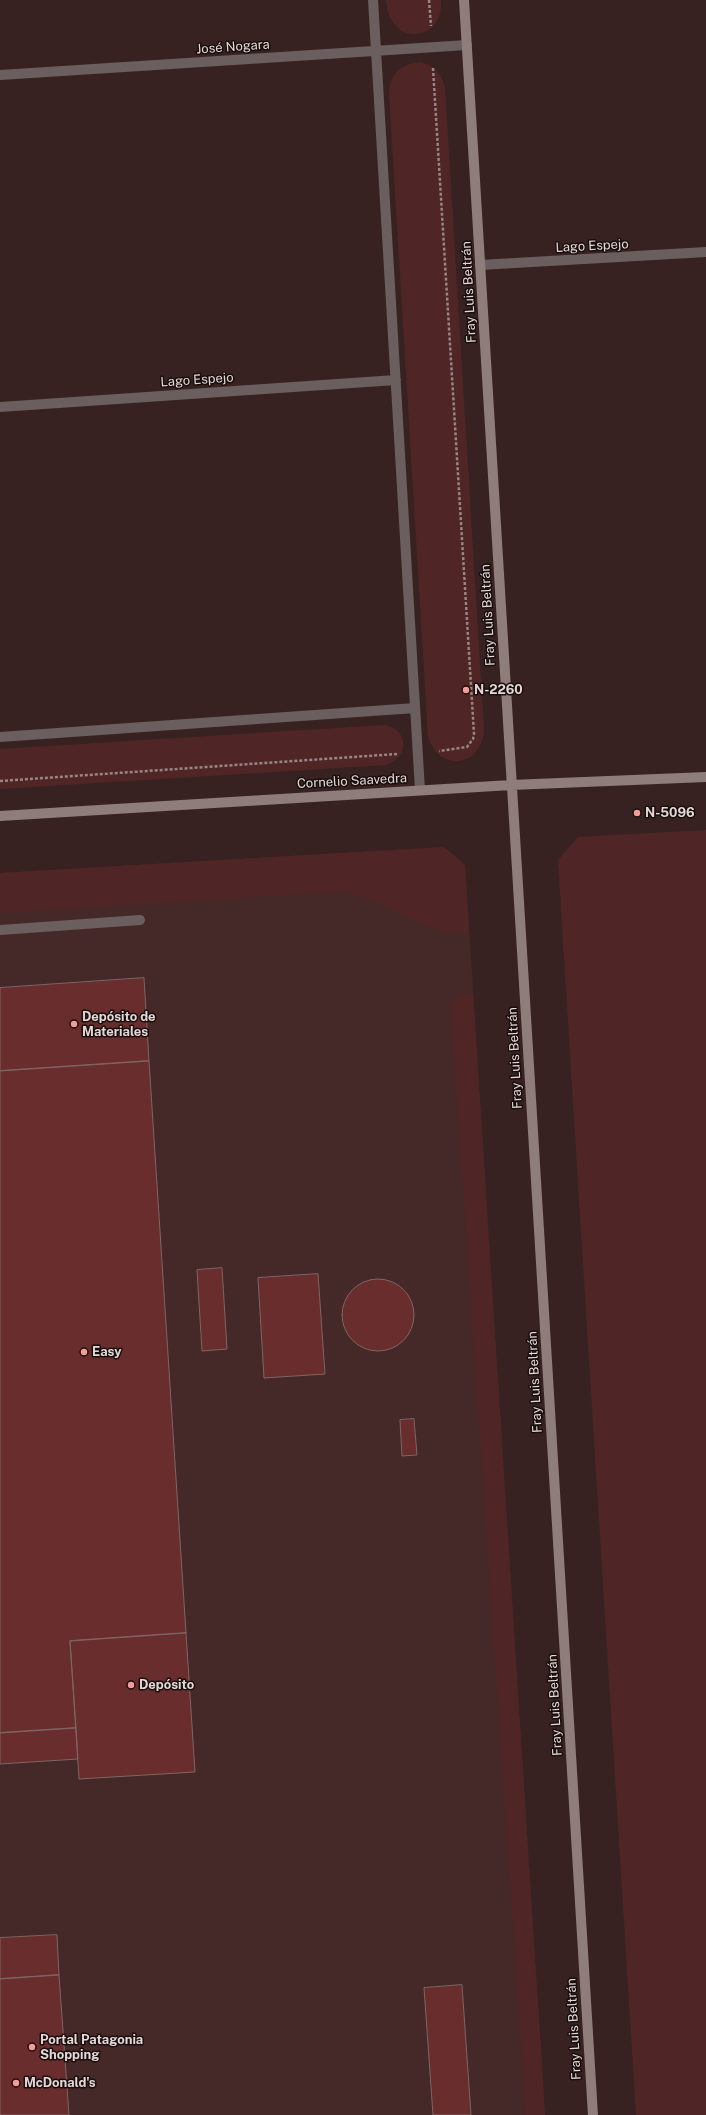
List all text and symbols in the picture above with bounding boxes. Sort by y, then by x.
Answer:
street label: José Nogara [196,37,270,57]
street label: Lago Espejo [555,236,629,256]
street label: Fray Luis Beltrán [459,241,479,343]
street label: Lago Espejo [160,370,234,390]
street label: Fray Luis Beltrán [478,564,498,666]
place label: N-2260 [474,682,523,698]
marker: N-2260 [461,685,471,695]
street label: Cornelio Saavedra [297,770,407,792]
place label: N-5096 [645,805,695,821]
marker: N-5096 [632,808,642,818]
street label: Fray Luis Beltrán [505,1007,525,1109]
place label: Depósito de Materiales [82,1009,156,1040]
marker: Depósito de Materiales [69,1019,79,1029]
street label: Fray Luis Beltrán [525,1331,545,1433]
place label: Easy [92,1344,122,1360]
marker: Easy [79,1347,89,1357]
street label: Fray Luis Beltrán [545,1654,565,1756]
place label: Depósito [139,1677,194,1693]
marker: Depósito [126,1680,136,1690]
street label: Fray Luis Beltrán [564,1978,584,2080]
place label: Portal Patagonia Shopping [40,2032,143,2063]
marker: Portal Patagonia Shopping [27,2042,37,2052]
place label: McDonald's [24,2075,96,2091]
marker: McDonald's [11,2078,21,2088]

